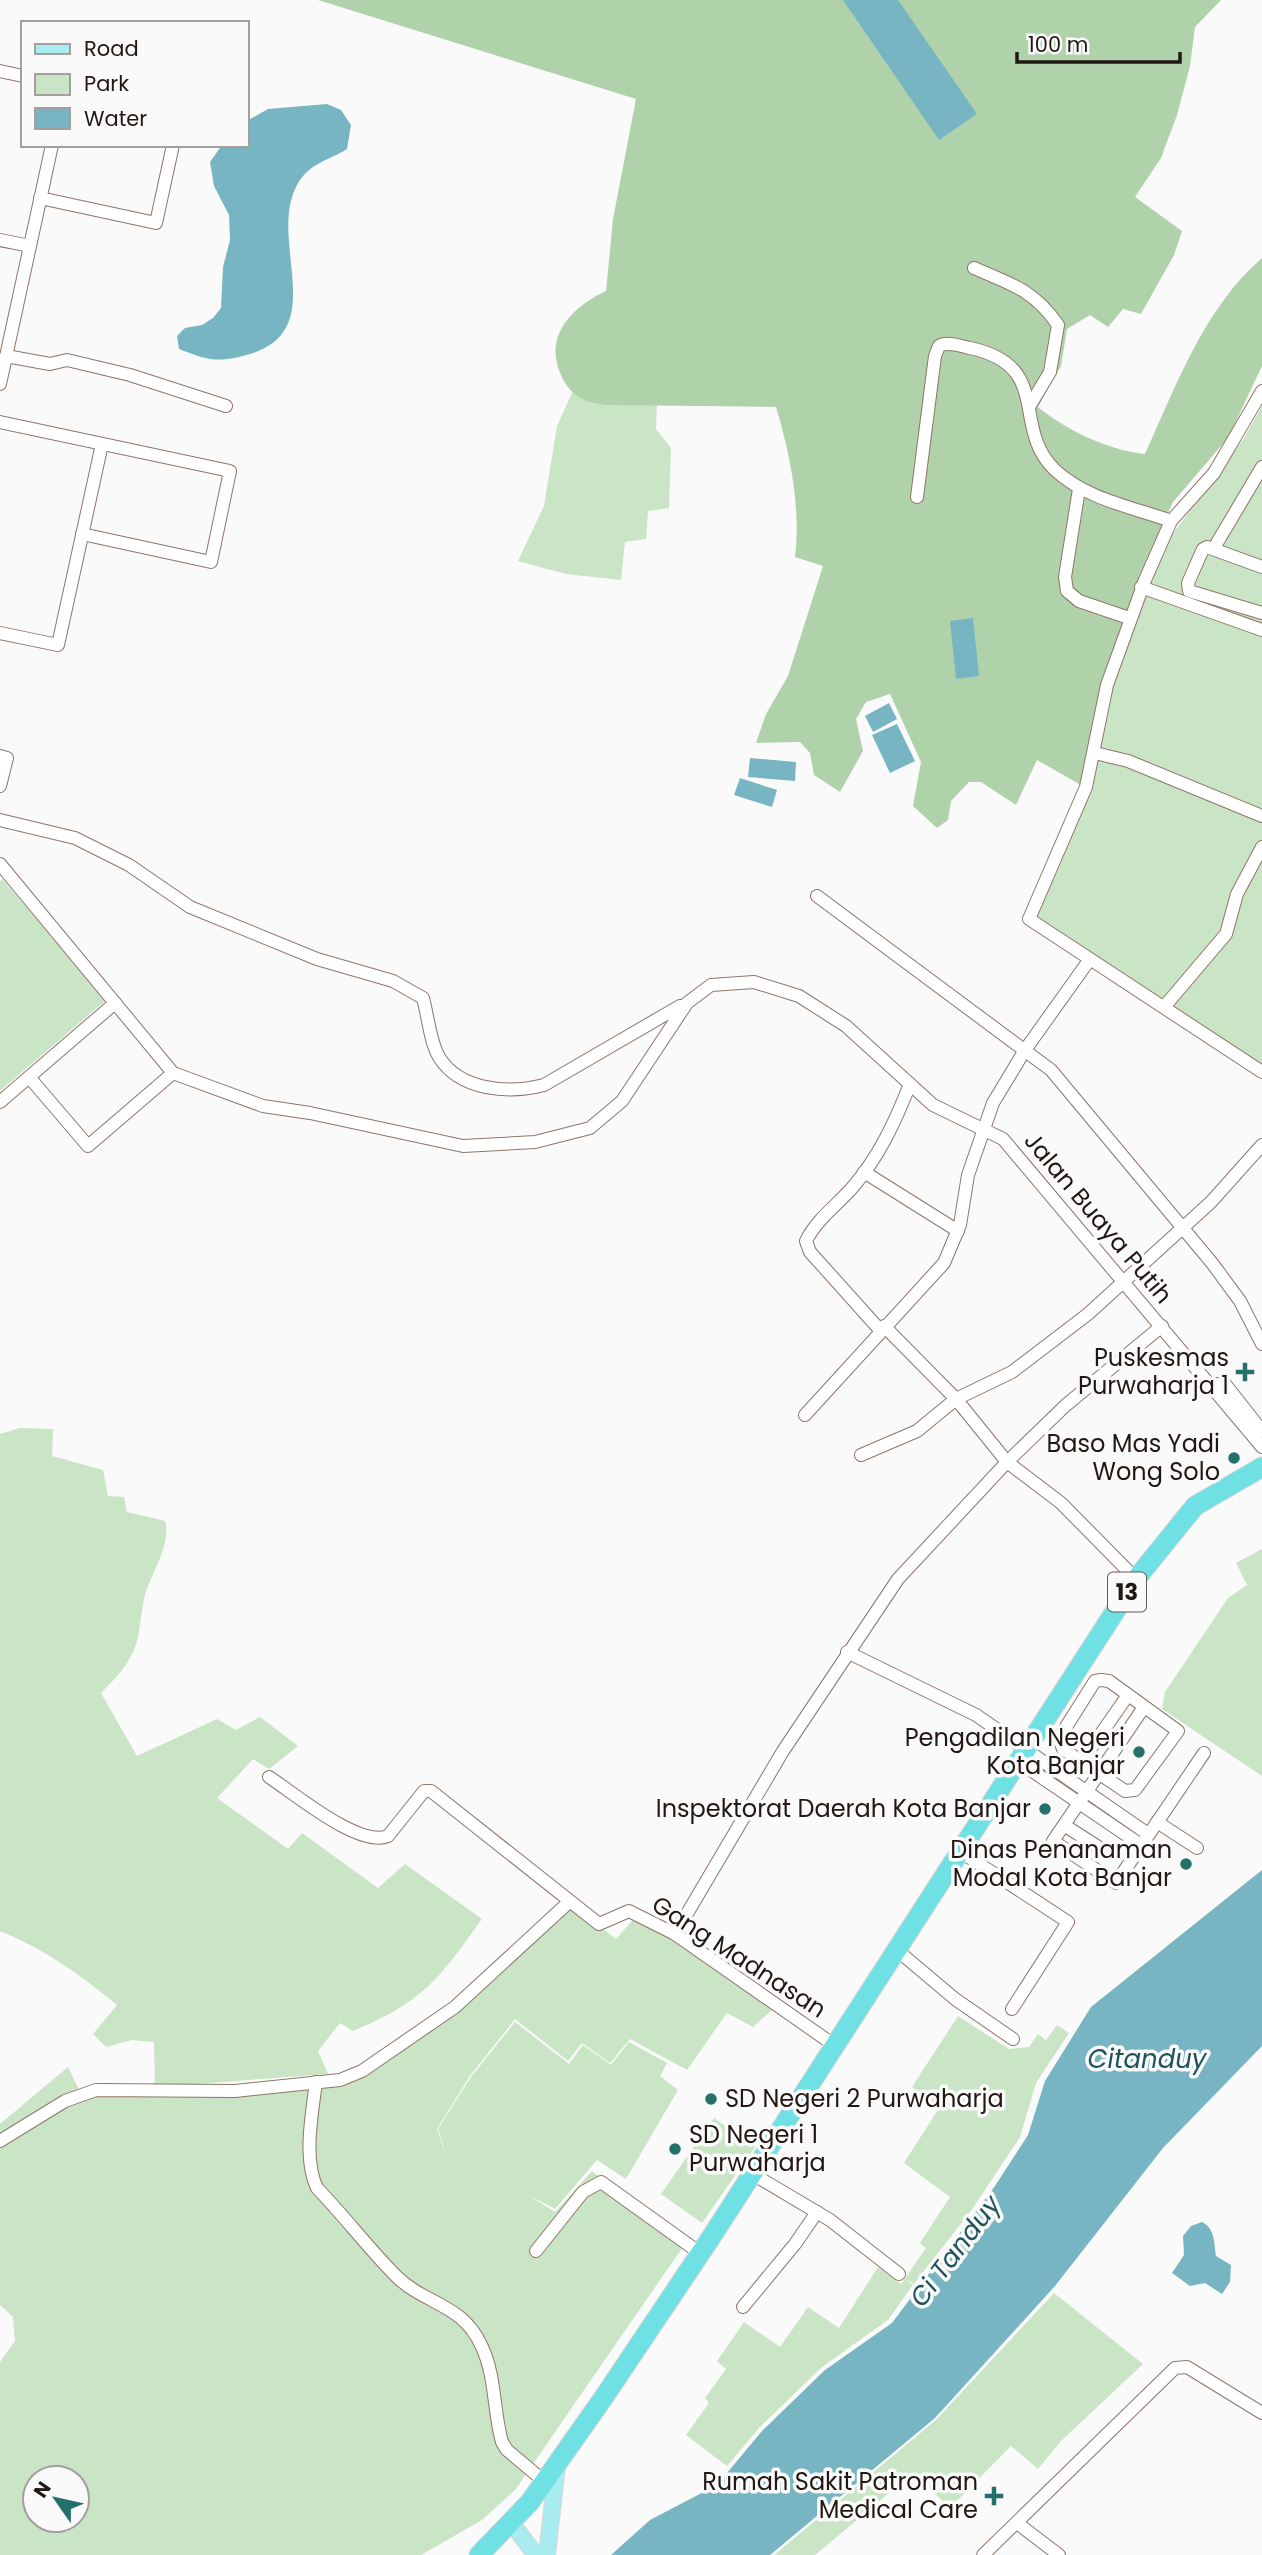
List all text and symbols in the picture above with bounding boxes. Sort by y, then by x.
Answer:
legend [21,21,248,147]
scale bar [1017,21,1180,65]
text: 100 m [1028,30,1088,59]
text: Road [84,34,139,63]
text: Park [84,69,129,98]
text: Water [84,104,147,133]
street label: Jalan Buaya Putih [1017,1125,1180,1310]
place label: Puskesmas Purwaharja 1 [1078,1341,1229,1402]
marker: Puskesmas Purwaharja 1 [1235,1362,1255,1382]
place label: Baso Mas Yadi Wong Solo [1047,1427,1220,1488]
marker: Baso Mas Yadi Wong Solo [1226,1450,1242,1466]
road number: 13 [1108,1572,1146,1611]
place label: Pengadilan Negeri Kota Banjar [905,1721,1125,1782]
marker: Pengadilan Negeri Kota Banjar [1131,1744,1147,1760]
place label: Inspektorat Daerah Kota Banjar [656,1792,1031,1825]
marker: Inspektorat Daerah Kota Banjar [1037,1801,1053,1817]
place label: Dinas Penanaman Modal Kota Banjar [950,1833,1172,1894]
marker: Dinas Penanaman Modal Kota Banjar [1178,1856,1194,1872]
street label: Gang Madnasan [646,1888,833,2025]
water label: Citanduy [1087,2041,1208,2077]
place label: SD Negeri 2 Purwaharja [725,2082,1004,2115]
marker: SD Negeri 2 Purwaharja [703,2091,719,2107]
place label: SD Negeri 1 Purwaharja [689,2118,826,2179]
marker: SD Negeri 1 Purwaharja [667,2141,683,2157]
water label: Ci Tanduy [901,2187,1010,2314]
north arrow [21,2464,91,2534]
place label: Rumah Sakit Patroman Medical Care [702,2465,978,2526]
text: N [27,2476,58,2503]
marker: Rumah Sakit Patroman Medical Care [984,2486,1004,2506]

